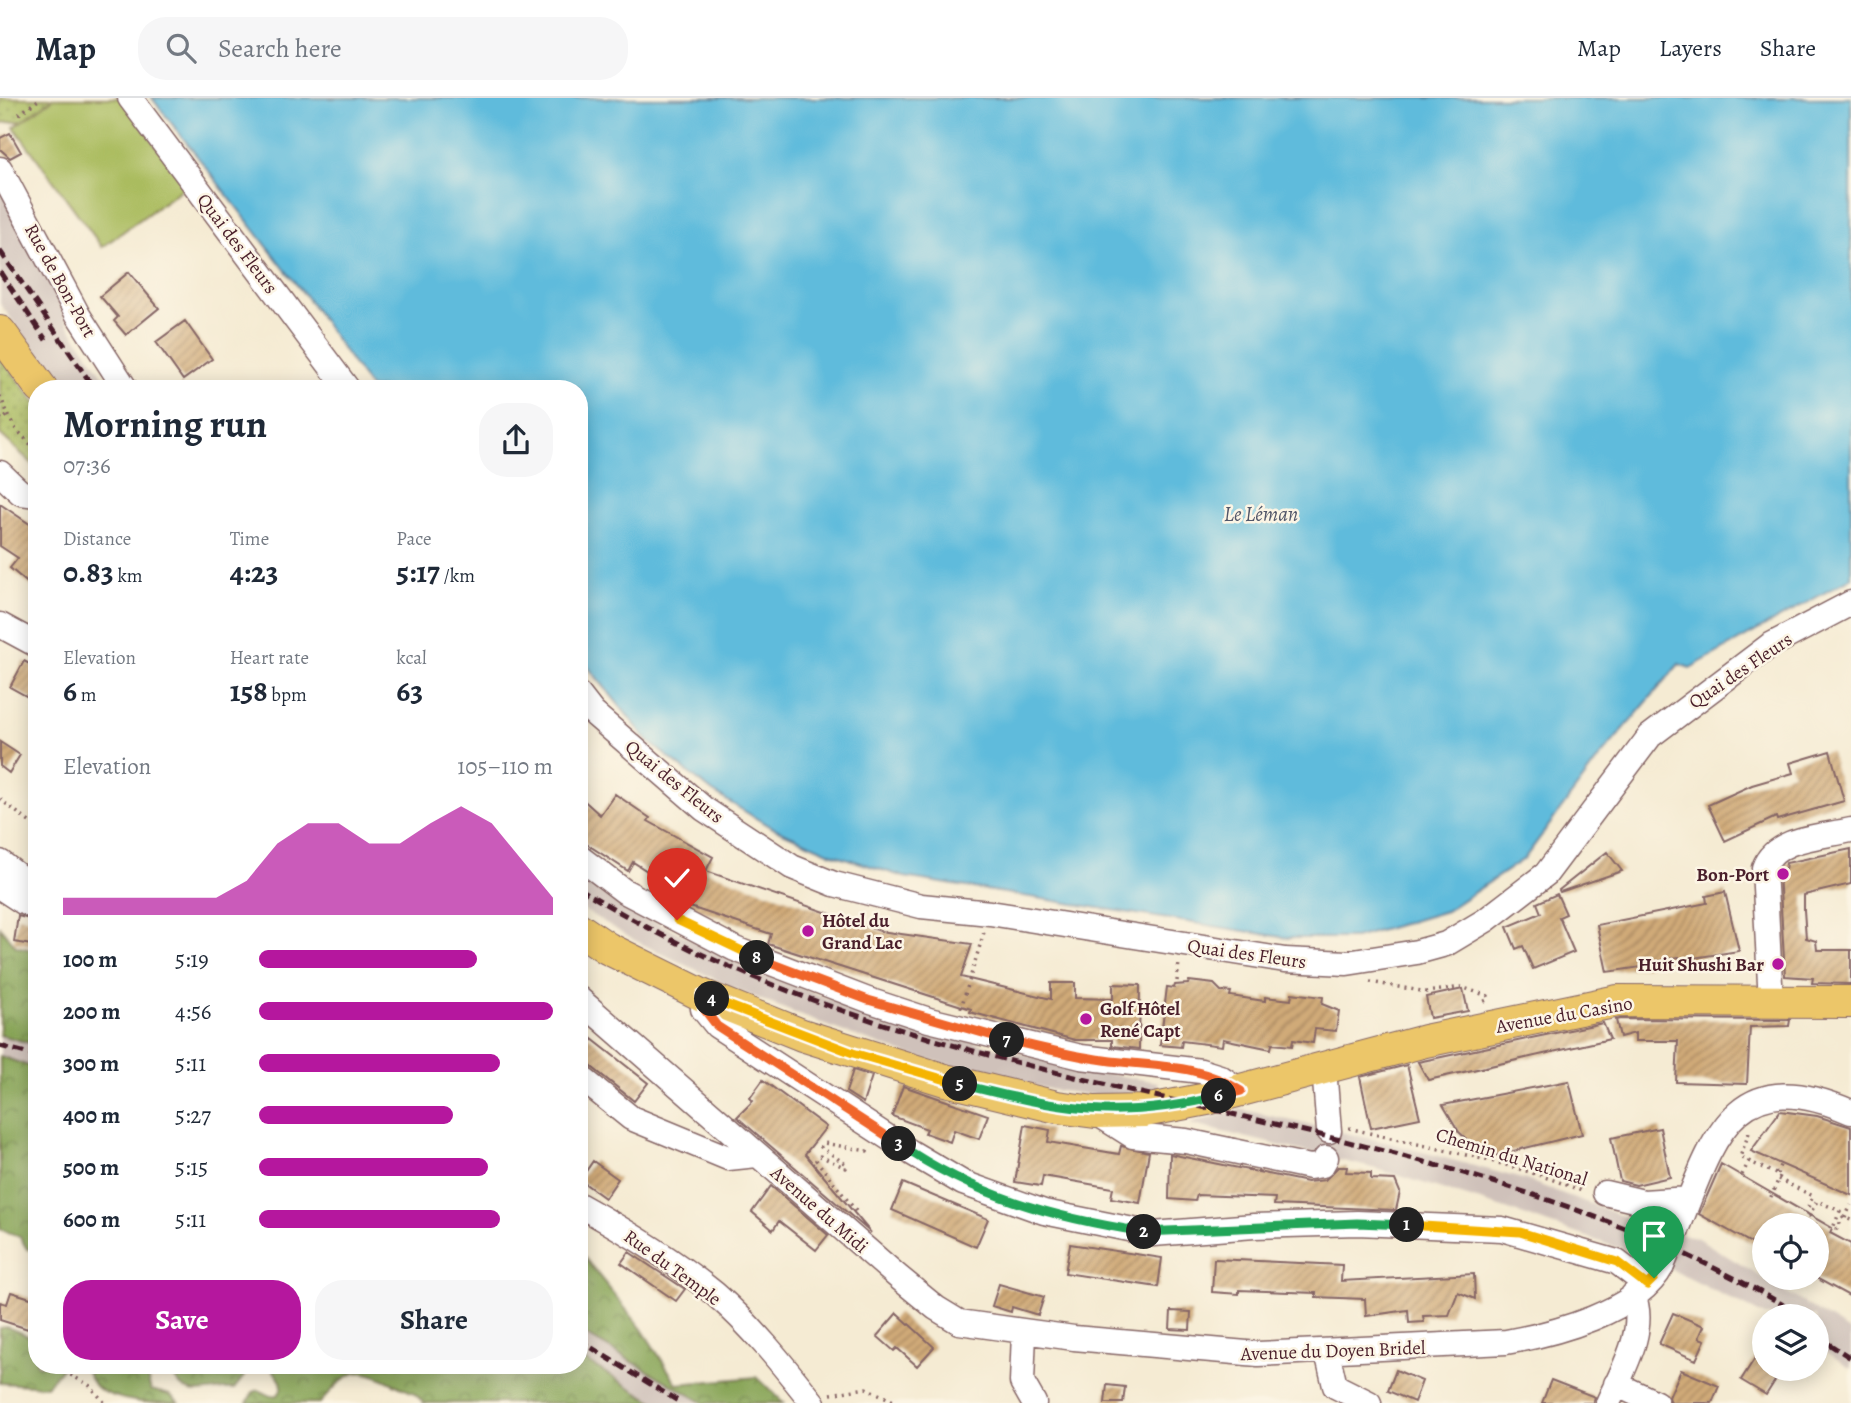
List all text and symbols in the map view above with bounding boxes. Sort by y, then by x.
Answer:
search box [138,17,628,80]
text: Map [35,26,96,71]
icon: search [162,29,200,67]
text: Search here [218,31,342,66]
text: Map [1577,32,1621,64]
text: Layers [1659,32,1722,64]
text: Share [1760,32,1816,64]
street label: Quai des Fleurs [191,188,284,299]
street label: Rue de Bon-Port [18,219,102,342]
text: Morning run [63,398,267,450]
button: share [479,403,553,477]
text: 07:36 [63,450,111,481]
water label: Le Léman [1224,500,1298,528]
text: Distance [63,526,131,552]
text: Time [230,526,269,552]
text: Pace [396,526,432,552]
text: 0.83 [63,552,114,592]
text: 4:23 [230,552,278,592]
text: 5:17 [396,552,440,592]
text: km [114,563,143,589]
text: /km [440,563,475,589]
street label: Quai des Fleurs [1684,627,1797,715]
text: Elevation [63,645,136,671]
text: Heart rate [230,645,309,671]
text: kcal [396,645,427,671]
text: 6 [63,671,77,711]
text: 158 [230,671,268,711]
text: 63 [396,671,423,711]
text: m [77,682,97,708]
text: bpm [268,682,307,708]
street label: Quai des Fleurs [620,734,729,830]
text: Elevation [63,751,151,782]
text: 105–110 m [457,751,553,782]
pin [647,848,707,920]
icon: check [658,859,696,897]
place label: Bon-Port [1696,862,1770,888]
marker: Bon-Port [1775,866,1791,882]
place label: Hôtel du Grand Lac [822,908,902,956]
marker: Hôtel du Grand Lac [800,923,816,939]
street label: Quai des Fleurs [1186,933,1308,975]
pin: 8 [740,940,774,976]
text: 100 m [63,944,118,975]
text: 5:19 [175,944,209,975]
text: 8 [752,944,761,970]
place label: Huit Shushi Bar [1638,952,1764,978]
marker: Huit Shushi Bar [1770,956,1786,972]
pin: 4 [694,982,730,1016]
text: 4 [707,985,716,1011]
street label: Avenue du Casino [1493,990,1634,1040]
text: 200 m [63,996,121,1027]
text: 4:56 [175,996,211,1027]
place label: Golf Hôtel René Capt [1100,996,1181,1044]
marker: Golf Hôtel René Capt [1078,1011,1094,1027]
pin: 7 [990,1023,1024,1058]
text: 7 [1002,1026,1011,1052]
text: 300 m [63,1048,119,1079]
text: 5:11 [175,1048,206,1079]
pin: 5 [942,1066,978,1102]
text: 5 [955,1070,964,1096]
pin: 6 [1202,1079,1236,1114]
text: 6 [1214,1082,1223,1108]
text: 400 m [63,1100,120,1131]
text: 5:27 [175,1100,211,1131]
street label: Chemin du National [1433,1122,1591,1192]
pin: 3 [881,1126,916,1162]
text: 3 [894,1130,903,1156]
text: 500 m [63,1152,119,1183]
text: 5:15 [175,1152,208,1183]
street label: Avenue du Midi [764,1159,874,1259]
text: 600 m [63,1204,120,1235]
text: 5:11 [175,1204,206,1235]
pin [1624,1206,1684,1278]
pin: 1 [1390,1208,1424,1242]
text: 1 [1403,1211,1410,1237]
map controls [1752,1213,1829,1381]
button: locate [1752,1213,1829,1290]
pin: 2 [1126,1214,1162,1250]
icon: arrive [1635,1217,1673,1255]
text: 2 [1139,1218,1148,1244]
street label: Rue du Temple [618,1224,726,1312]
button: Save [63,1280,301,1360]
button: Share [315,1280,553,1360]
button: layers [1752,1304,1829,1381]
street label: Avenue du Doyen Bridel [1239,1335,1426,1367]

